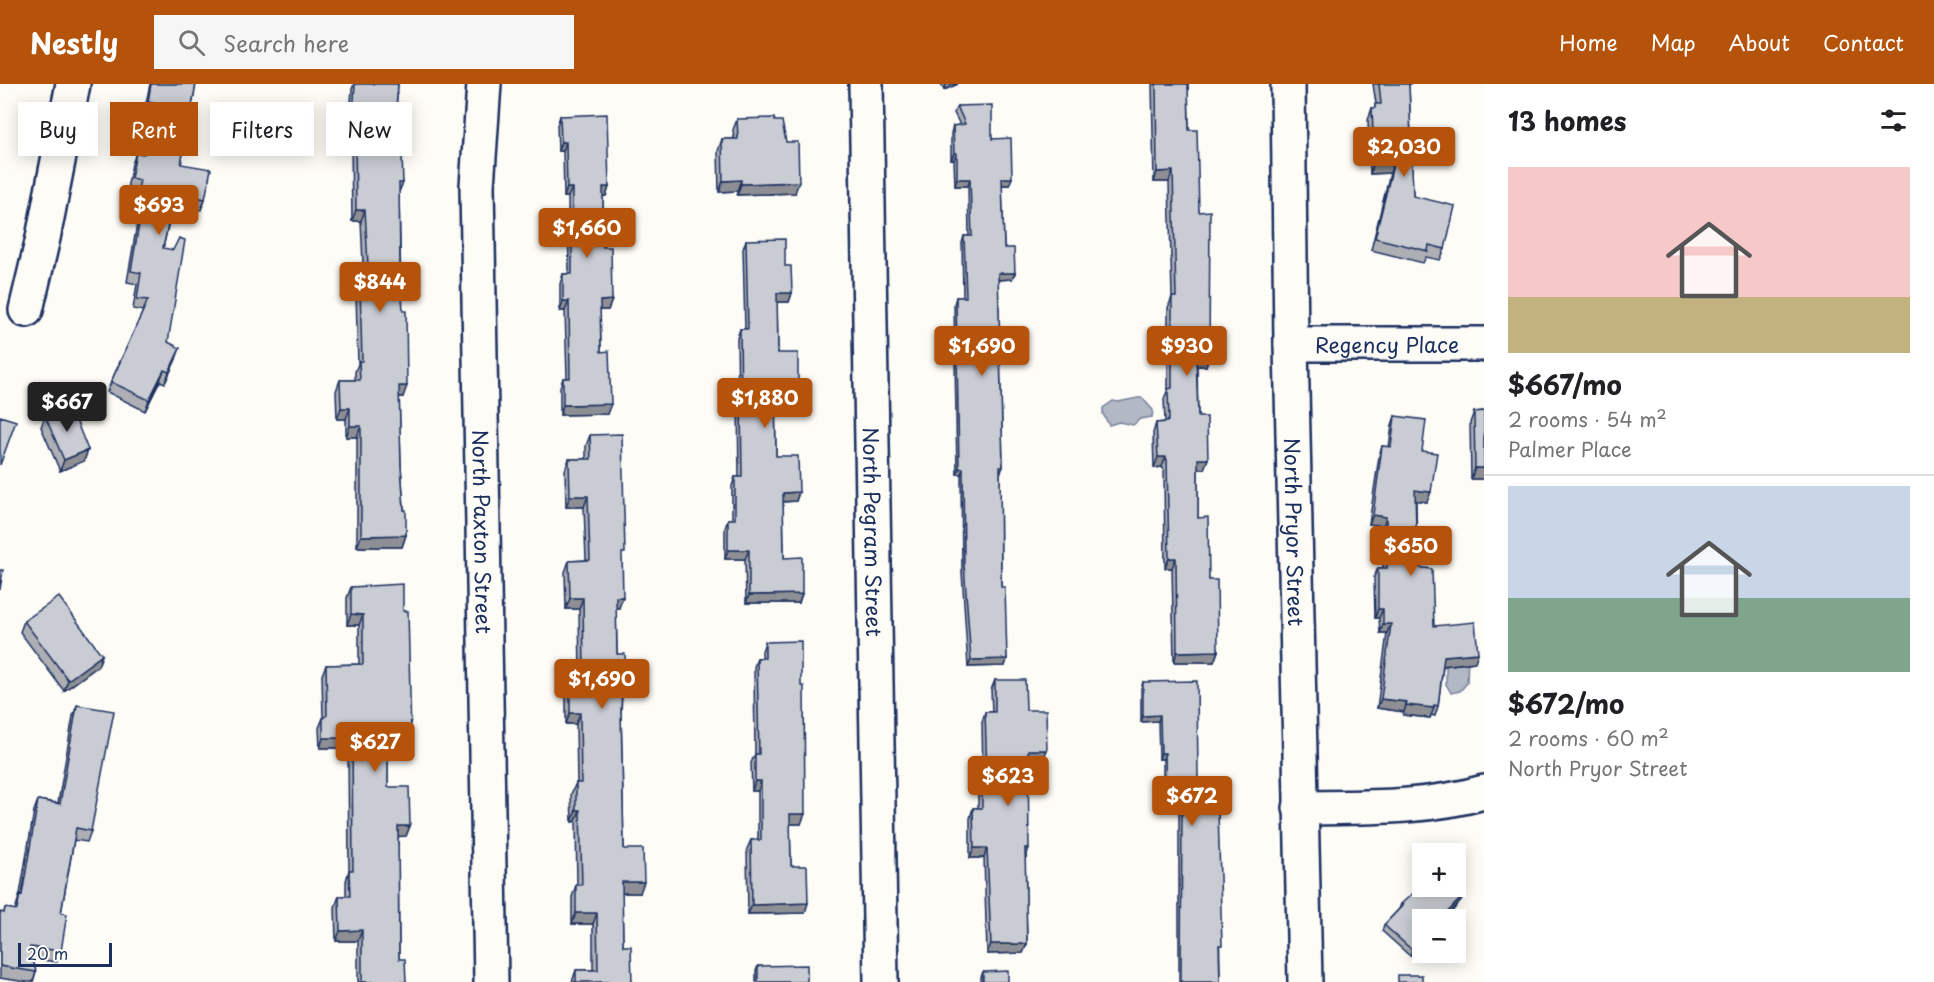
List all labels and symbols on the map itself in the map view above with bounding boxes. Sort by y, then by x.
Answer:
pin: $2,030 [1355,127,1453,178]
pin: $693 [123,185,195,236]
pin: $1,660 [538,208,636,259]
pin: $844 [344,262,416,313]
pin: $1,690 [933,326,1031,377]
pin: $930 [1151,326,1223,377]
street label: Regency Place [1315,328,1459,360]
pin: $1,880 [716,378,814,429]
pin: $667 [31,382,103,433]
street label: North Pegram Street [856,427,891,637]
street label: North Paxton Street [465,429,501,634]
street label: North Pryor Street [1277,437,1313,627]
pin: $650 [1375,526,1447,577]
pin: $1,690 [553,659,651,710]
pin: $627 [339,722,411,773]
pin: $623 [972,756,1044,807]
pin: $672 [1156,776,1228,827]
scale bar [18,940,112,968]

